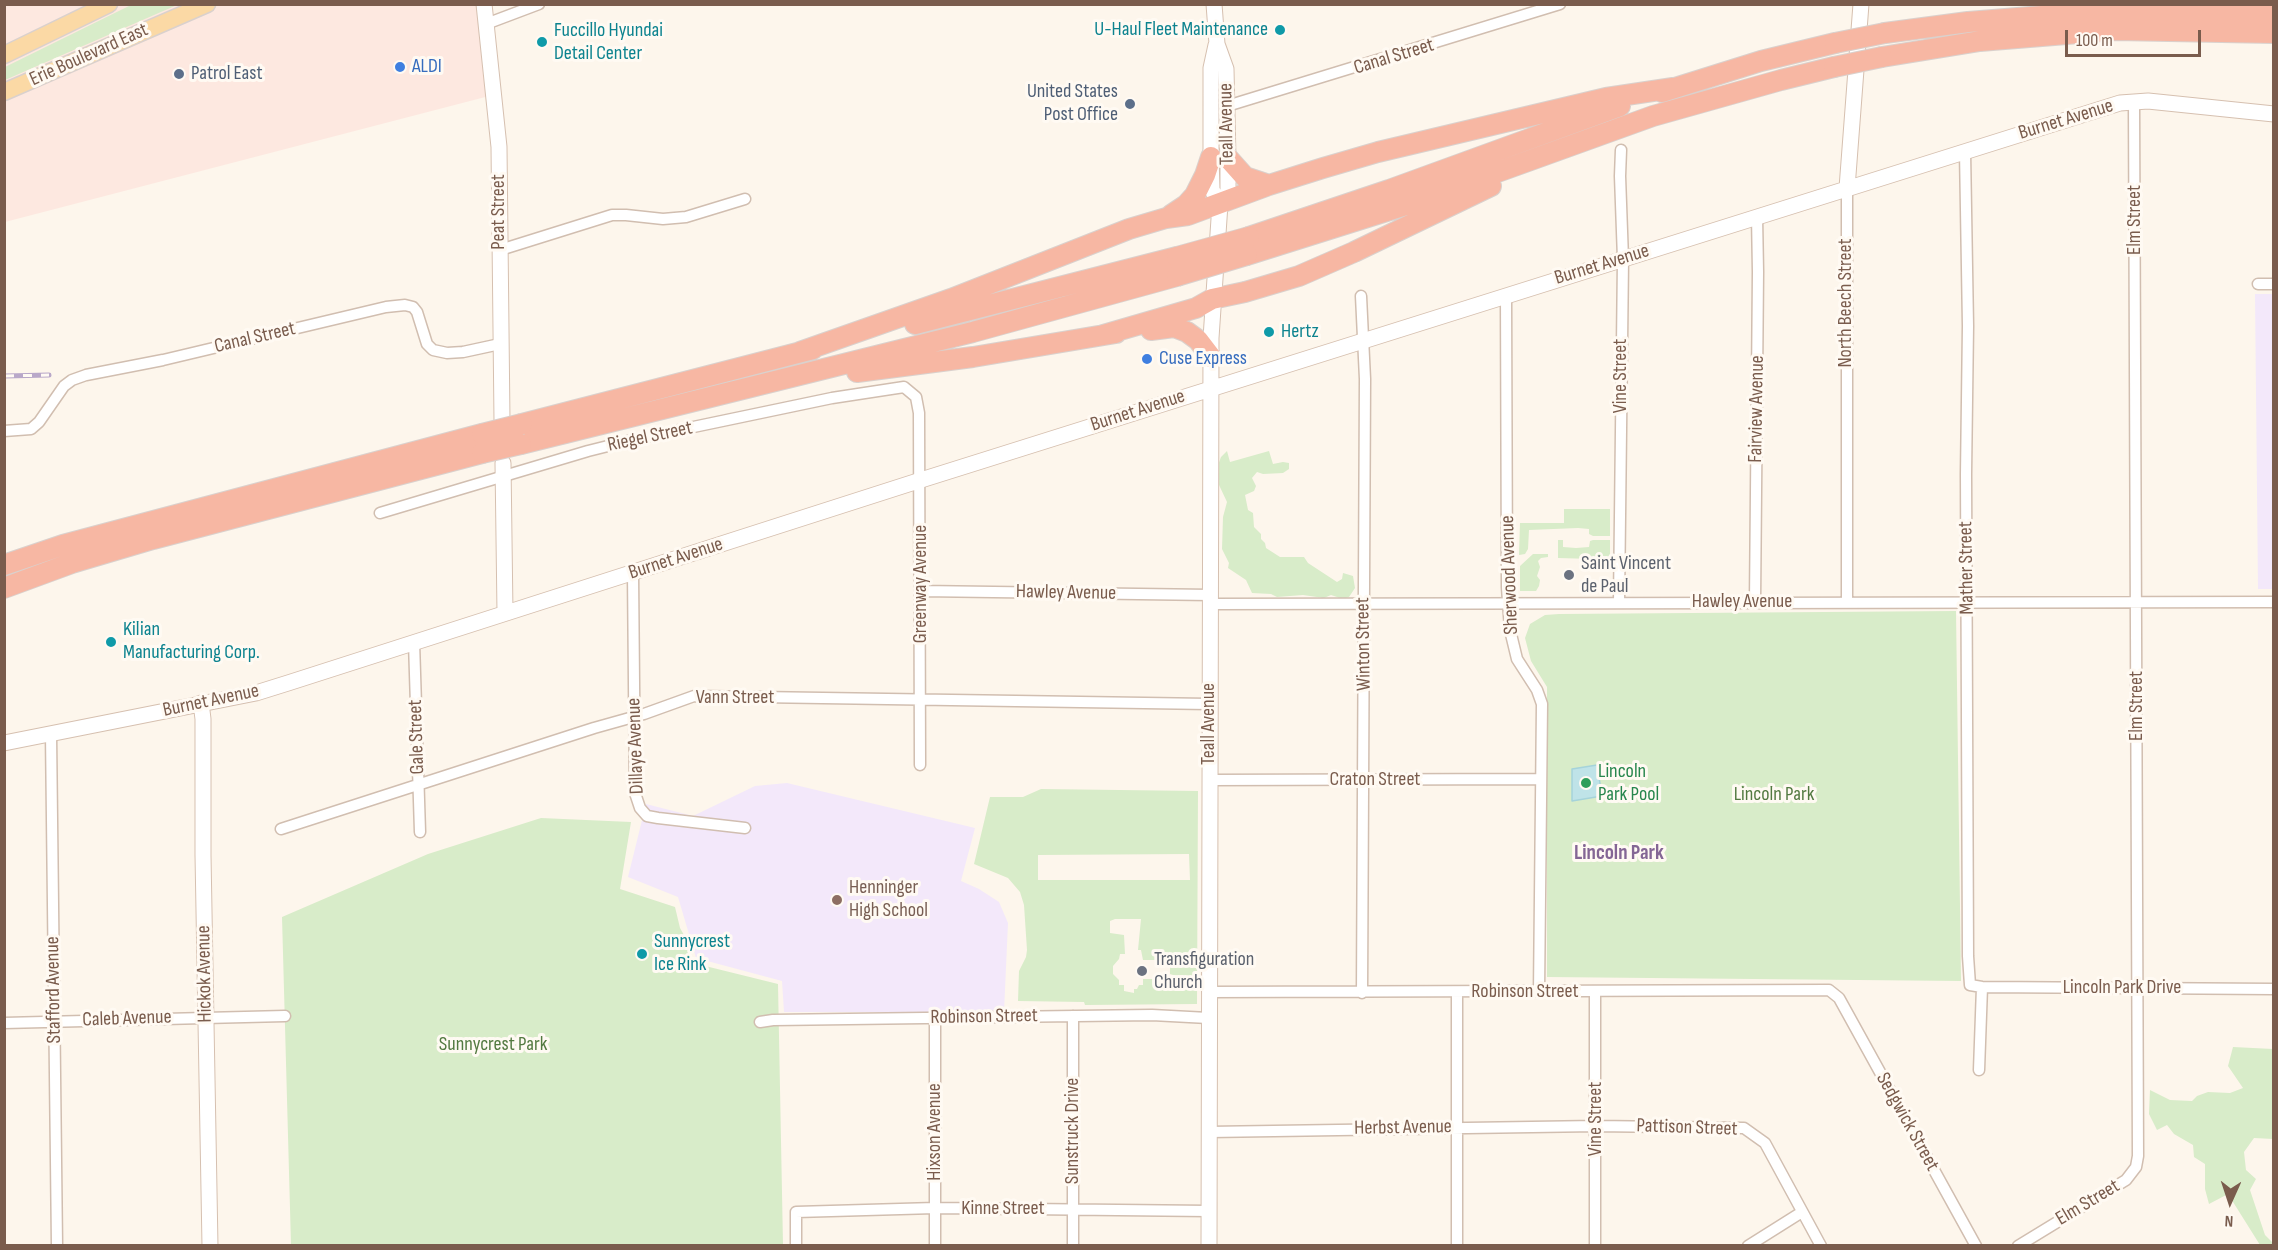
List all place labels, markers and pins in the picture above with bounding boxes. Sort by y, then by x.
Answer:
place label: U-Haul Fleet Maintenance [1094,18,1268,42]
place label: Fuccillo Hyundai Detail Center [554,19,663,66]
marker: U-Haul Fleet Maintenance [1273,23,1287,37]
marker: Fuccillo Hyundai Detail Center [535,35,549,49]
place label: ALDI [412,55,442,79]
marker: ALDI [393,60,407,74]
place label: Patrol East [191,62,263,86]
marker: Patrol East [172,67,186,81]
place label: United States Post Office [1027,80,1118,127]
marker: United States Post Office [1123,97,1137,111]
place label: Hertz [1281,320,1319,344]
marker: Hertz [1262,325,1276,339]
place label: Cuse Express [1159,347,1247,371]
marker: Cuse Express [1140,352,1154,366]
place label: Saint Vincent de Paul [1581,552,1671,599]
marker: Saint Vincent de Paul [1562,568,1576,582]
place label: Kilian Manufacturing Corp. [123,618,260,665]
marker: Kilian Manufacturing Corp. [104,635,118,649]
place label: Lincoln Park Pool [1598,760,1659,807]
marker: Lincoln Park Pool [1579,776,1593,790]
place label: Henninger High School [849,876,928,923]
marker: Henninger High School [830,893,844,907]
place label: Sunnycrest Ice Rink [654,930,730,977]
marker: Sunnycrest Ice Rink [635,947,649,961]
place label: Transfiguration Church [1154,948,1254,995]
marker: Transfiguration Church [1135,964,1149,978]

